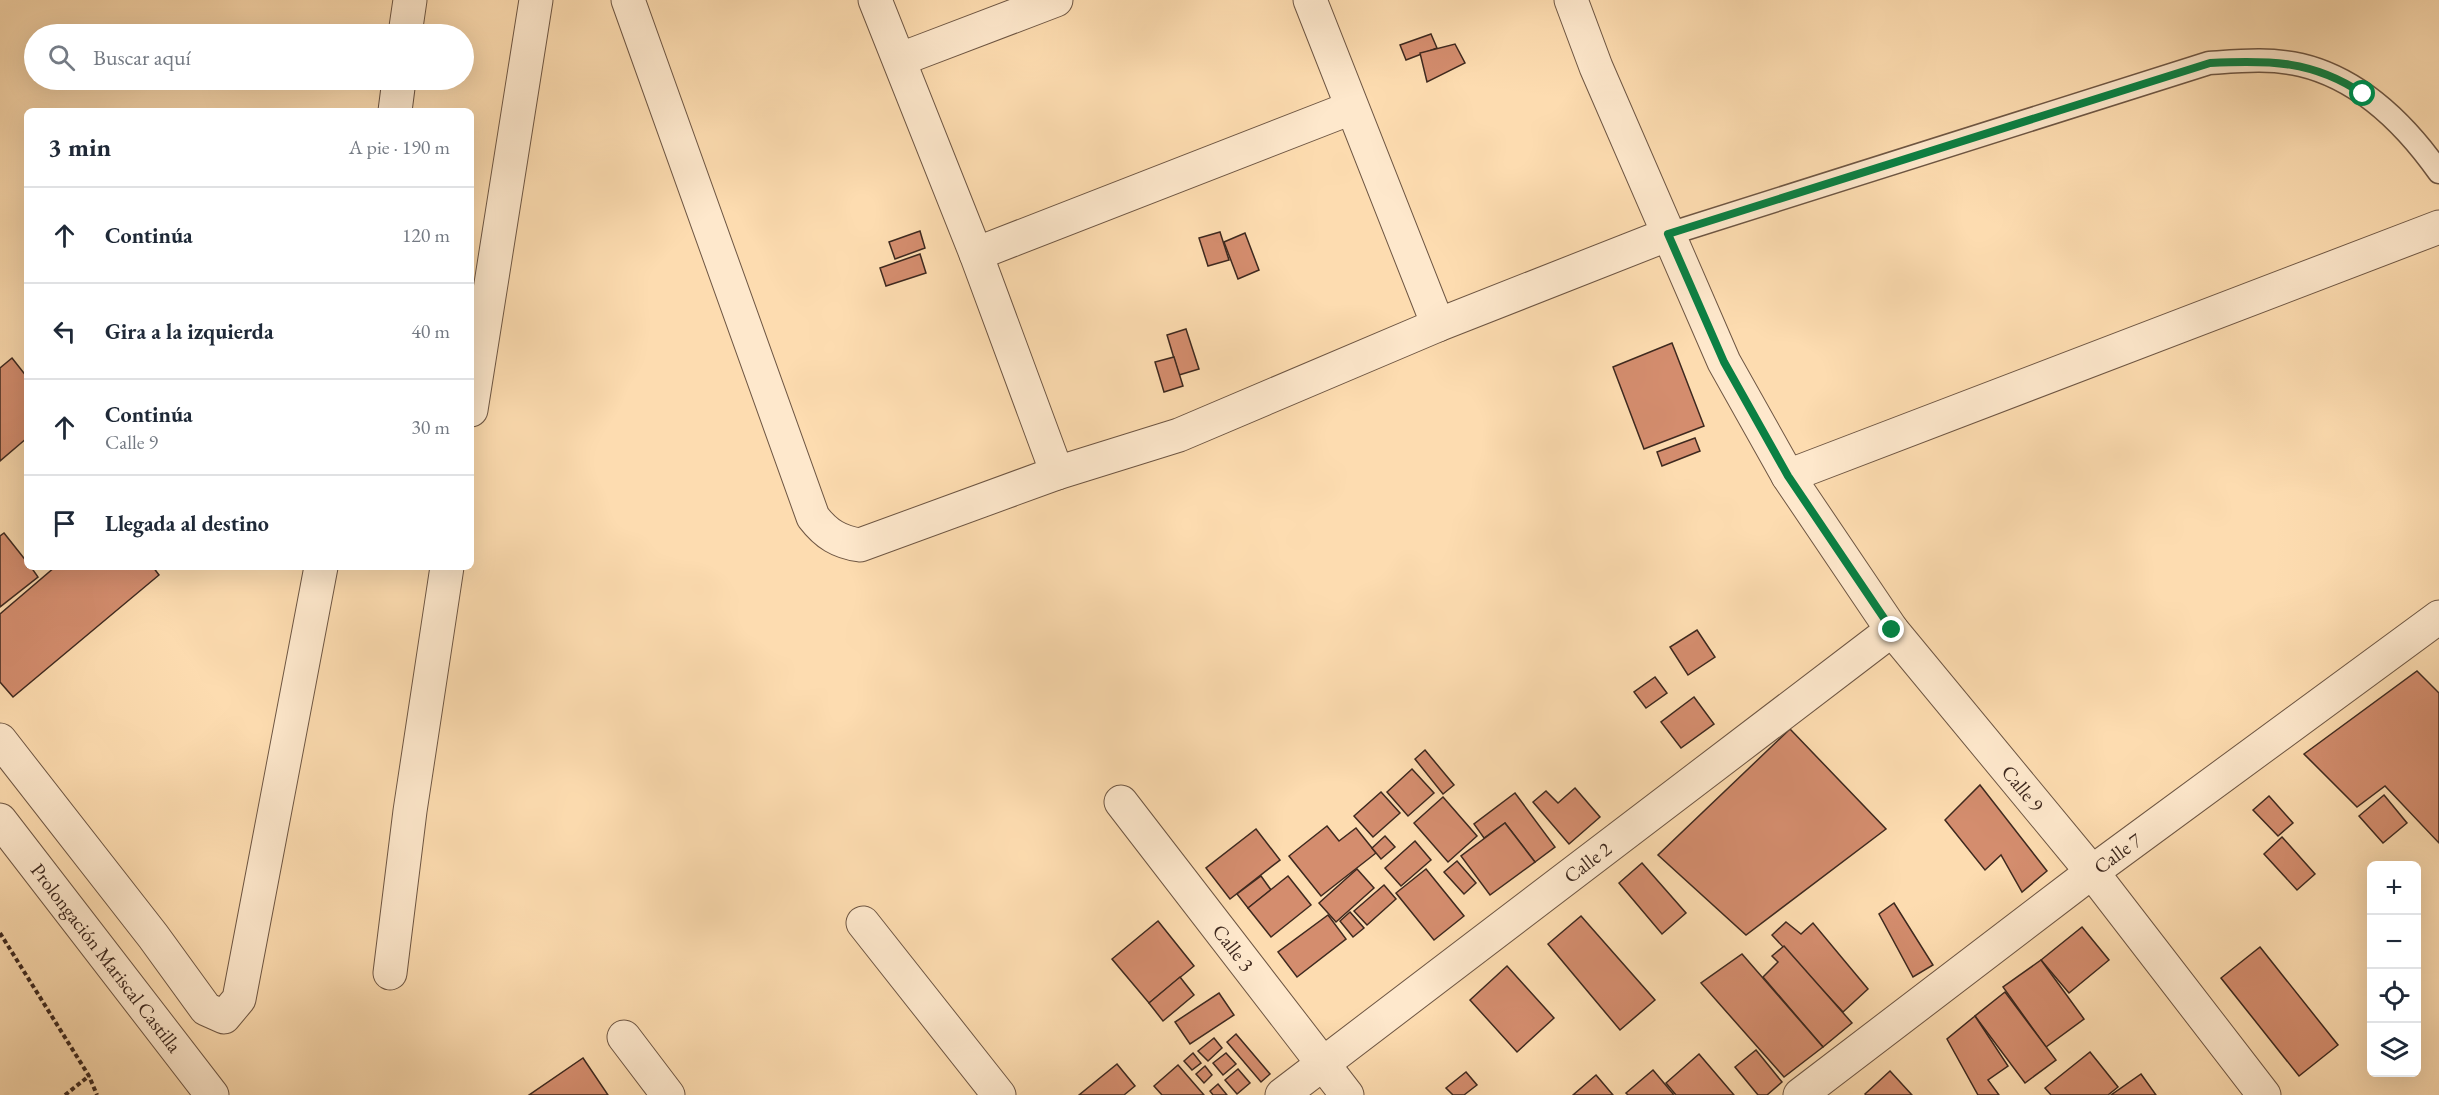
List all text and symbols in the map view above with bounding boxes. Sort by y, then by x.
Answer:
search box [24,24,474,90]
icon: search [45,41,78,74]
text: Buscar aquí [93,43,191,72]
route start [2349,80,2375,106]
text: 3 min [48,130,111,164]
text: A pie · 190 m [349,134,450,160]
icon: ahead [48,219,81,252]
text: Continúa [105,221,193,250]
text: 120 m [402,222,450,248]
icon: left [48,315,81,348]
text: Gira a la izquierda [105,317,274,346]
text: 40 m [411,318,450,344]
text: Continúa [105,400,193,429]
icon: ahead [48,411,81,444]
text: 30 m [411,414,450,440]
text: Calle 9 [105,429,158,455]
icon: arrive [48,507,81,540]
text: Llegada al destino [105,509,269,538]
route end [1878,616,1904,642]
street label: Calle 9 [1996,759,2050,817]
street label: Calle 7 [2088,827,2147,880]
street label: Calle 2 [1558,835,1617,889]
street label: Prolongación Mariscal Castilla [25,858,188,1058]
map controls [2367,861,2421,1077]
button: + [2367,861,2421,915]
button: − [2367,915,2421,969]
street label: Calle 3 [1207,919,1260,977]
button: locate [2367,969,2421,1023]
button: layers [2367,1023,2421,1077]

